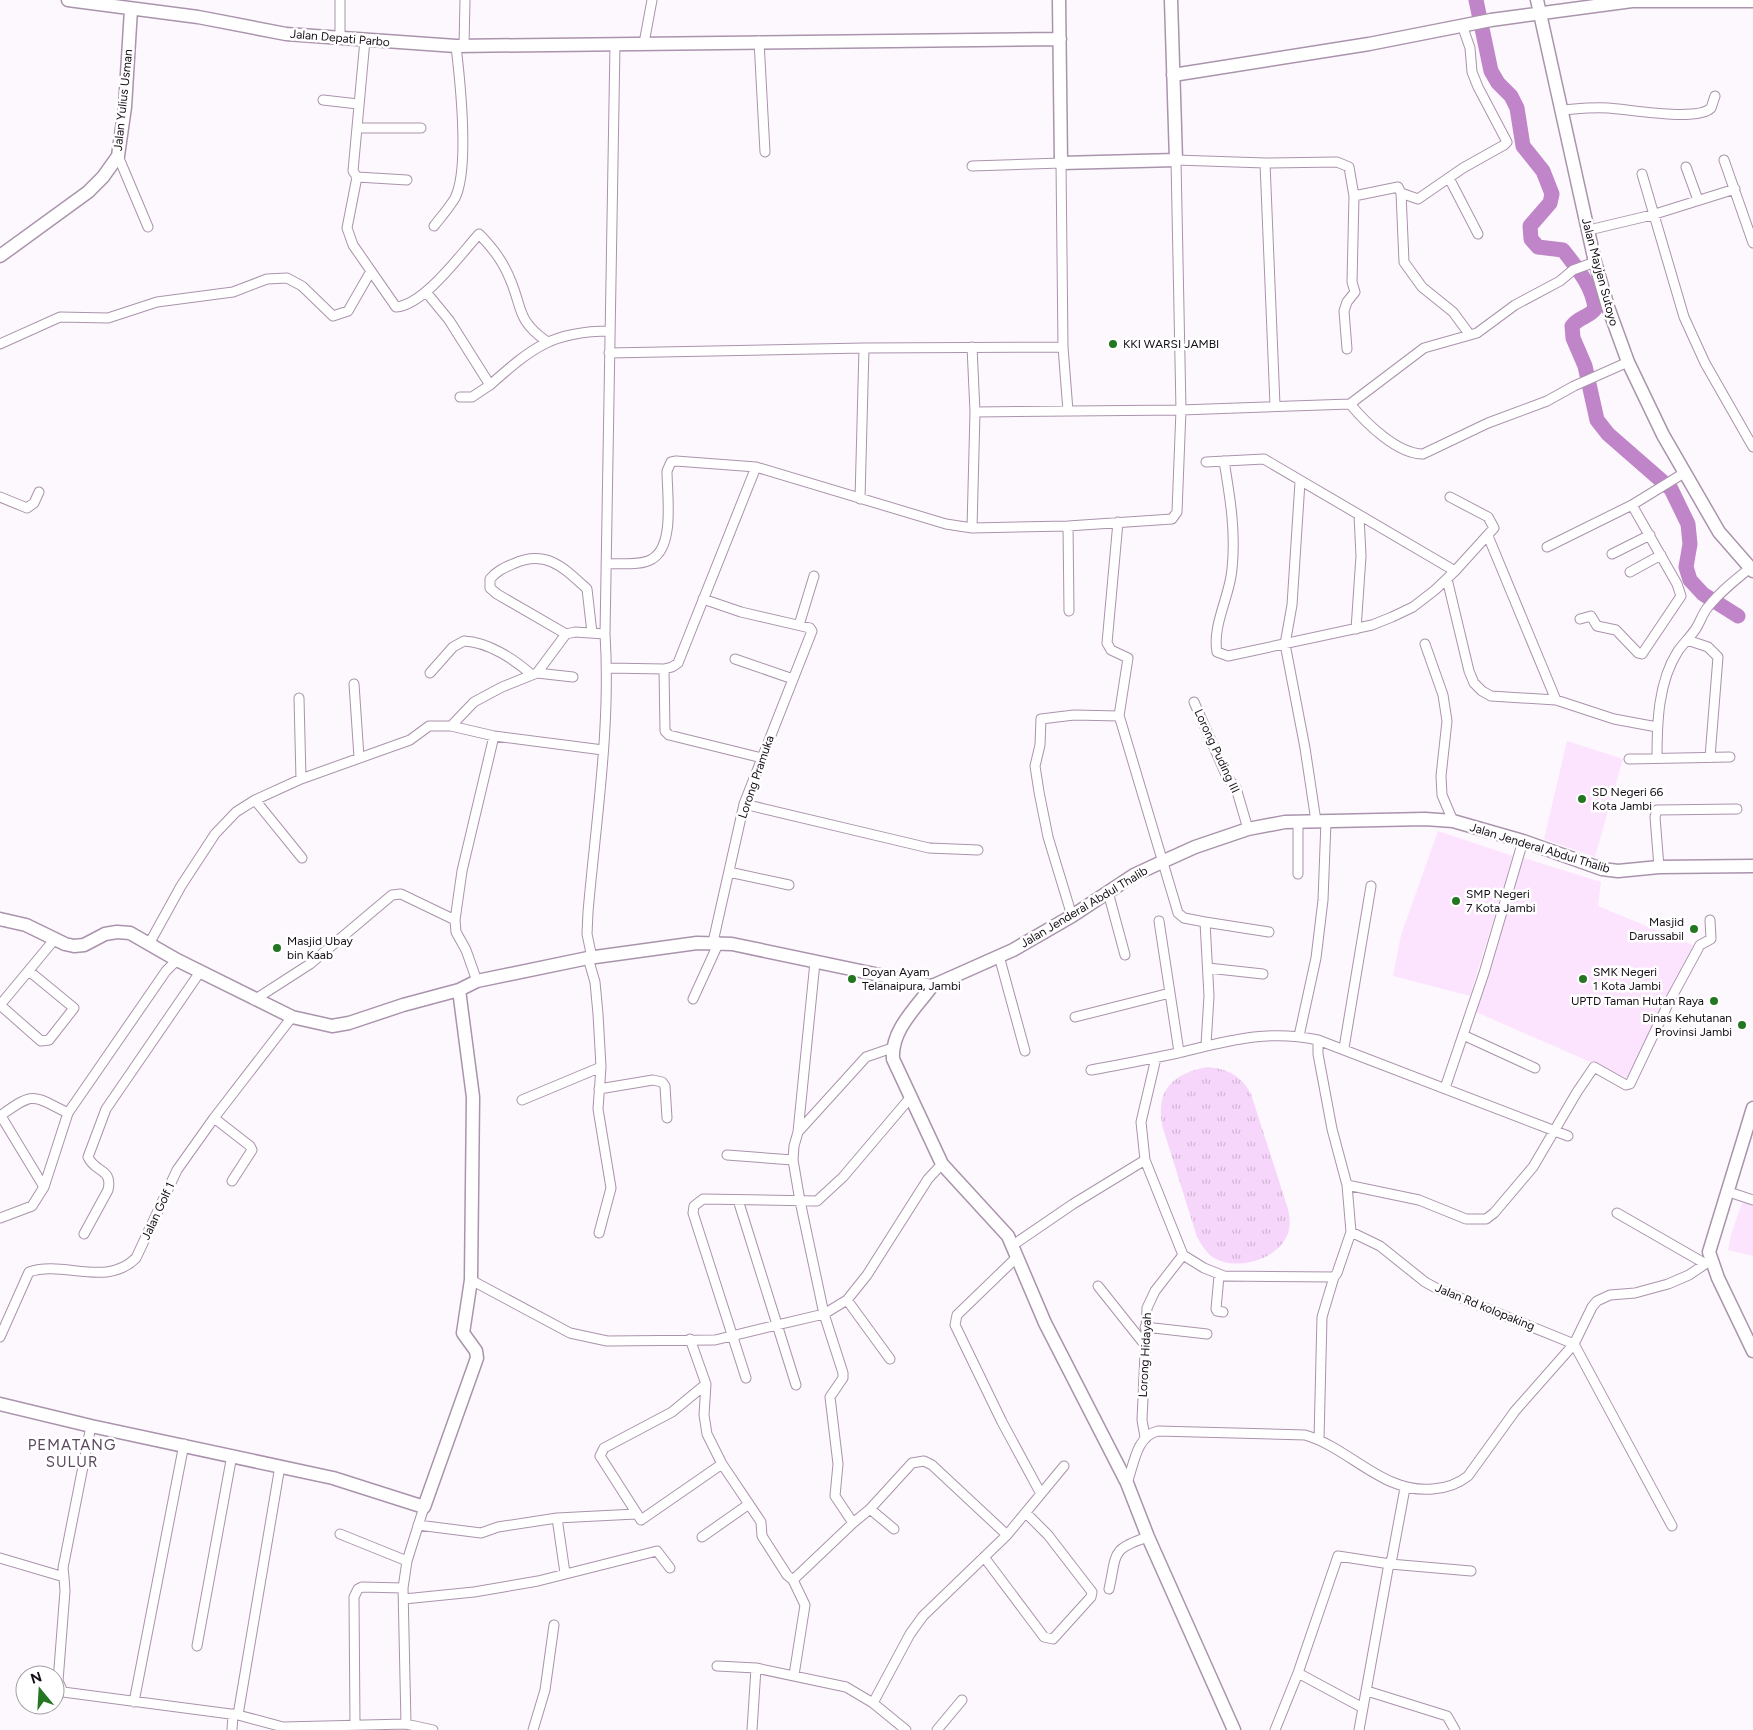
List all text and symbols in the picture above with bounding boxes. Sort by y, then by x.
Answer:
street label: Jalan Depati Parbo [290,27,390,49]
street label: Jalan Yulius Usman [111,48,135,152]
street label: Jalan Mayjen Sutoyo [1579,216,1621,328]
place label: KKI WARSI JAMBI [1123,337,1219,351]
marker: KKI WARSI JAMBI [1107,338,1119,350]
street label: Lorong Puding III [1191,707,1243,795]
street label: Lorong Pramuka [735,734,777,820]
place label: SD Negeri 66 Kota Jambi [1592,785,1664,813]
marker: SD Negeri 66 Kota Jambi [1576,793,1588,805]
street label: Jalan Jenderal Abdul Thalib [1468,820,1612,876]
street label: Jalan Jenderal Abdul Thalib [1018,863,1150,951]
place label: SMP Negeri 7 Kota Jambi [1466,887,1536,915]
marker: SMP Negeri 7 Kota Jambi [1450,895,1462,907]
place label: Masjid Darussabil [1629,915,1684,943]
marker: Masjid Darussabil [1688,923,1700,935]
place label: Masjid Ubay bin Kaab [287,934,353,962]
marker: Masjid Ubay bin Kaab [271,942,283,954]
place label: Doyan Ayam Telanaipura, Jambi [862,965,961,993]
place label: SMK Negeri 1 Kota Jambi [1593,965,1661,993]
marker: Doyan Ayam Telanaipura, Jambi [846,973,858,985]
marker: SMK Negeri 1 Kota Jambi [1577,973,1589,985]
place label: UPTD Taman Hutan Raya [1571,994,1704,1008]
marker: UPTD Taman Hutan Raya [1708,995,1720,1007]
place label: Dinas Kehutanan Provinsi Jambi [1642,1011,1732,1039]
marker: Dinas Kehutanan Provinsi Jambi [1736,1019,1748,1031]
street label: Jalan Golf 1 [139,1180,177,1242]
street label: Jalan Rd kolopaking [1433,1281,1537,1333]
street label: Lorong Hidayah [1136,1312,1154,1398]
district label: PEMATANG SULUR [28,1436,116,1471]
north arrow [15,1665,65,1715]
text: N [28,1668,44,1688]

